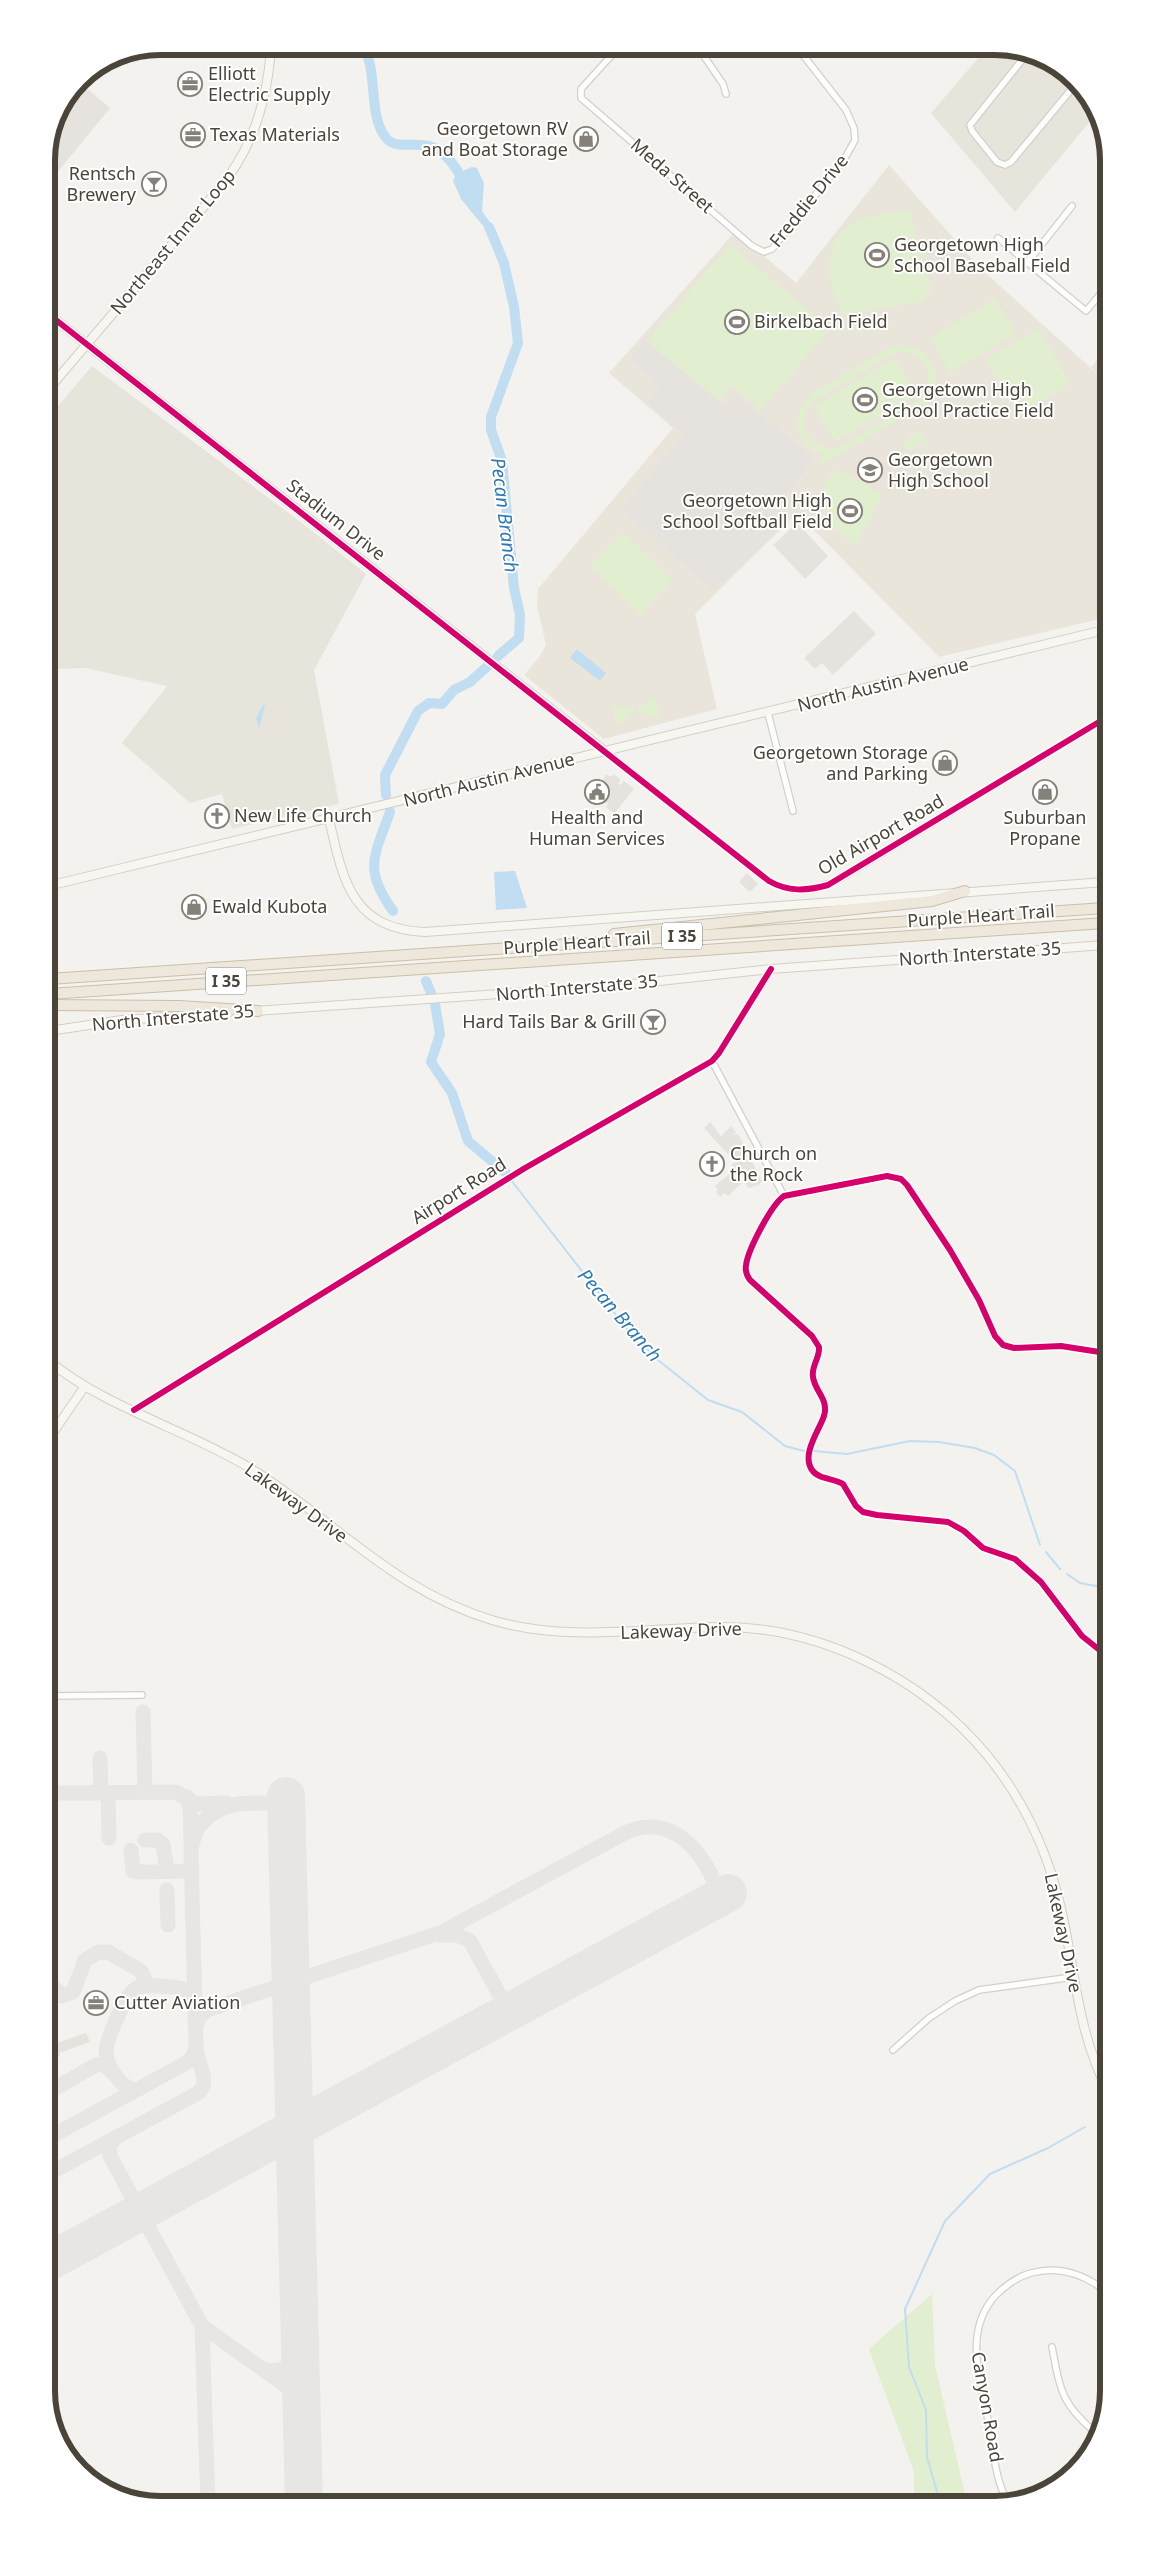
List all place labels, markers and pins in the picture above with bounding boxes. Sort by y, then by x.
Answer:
place label: Elliott Electric Supply [208,61,331,106]
office icon: Elliott Electric Supply [177,71,203,97]
place label: Georgetown RV and Boat Storage [421,116,568,161]
office icon: Texas Materials [180,122,206,148]
place label: Texas Materials [210,122,340,146]
shop icon: Georgetown RV and Boat Storage [573,126,599,152]
place label: Rentsch Brewery [67,161,137,206]
bar icon: Rentsch Brewery [141,171,167,197]
place label: Georgetown High School Baseball Field [894,232,1070,277]
sports icon: Georgetown High School Baseball Field [864,242,890,268]
sports icon: Birkelbach Field [724,309,750,335]
place label: Birkelbach Field [754,309,888,333]
place label: Georgetown High School Practice Field [882,377,1054,422]
sports icon: Georgetown High School Practice Field [852,387,878,413]
place label: Georgetown High School [888,447,993,492]
school or university icon: Georgetown High School [857,457,883,483]
place label: Georgetown High School Softball Field [663,488,832,533]
sports icon: Georgetown High School Softball Field [837,498,863,524]
place label: Georgetown Storage and Parking [753,740,928,785]
shop icon: Georgetown Storage and Parking [932,750,958,776]
public building icon: Health and Human Services [584,779,610,805]
shop icon: Suburban Propane [1032,779,1058,805]
church icon: New Life Church [204,803,230,829]
place label: New Life Church [234,803,372,827]
place label: Health and Human Services [529,805,665,850]
place label: Suburban Propane [1004,805,1086,850]
shop icon: Ewald Kubota [181,894,207,920]
place label: Ewald Kubota [212,894,327,918]
place label: Hard Tails Bar & Grill [462,1009,636,1033]
bar icon: Hard Tails Bar & Grill [640,1009,666,1035]
place label: Church on the Rock [730,1141,817,1186]
church icon: Church on the Rock [699,1151,725,1177]
office icon: Cutter Aviation [83,1990,109,2016]
place label: Cutter Aviation [114,1990,240,2014]

